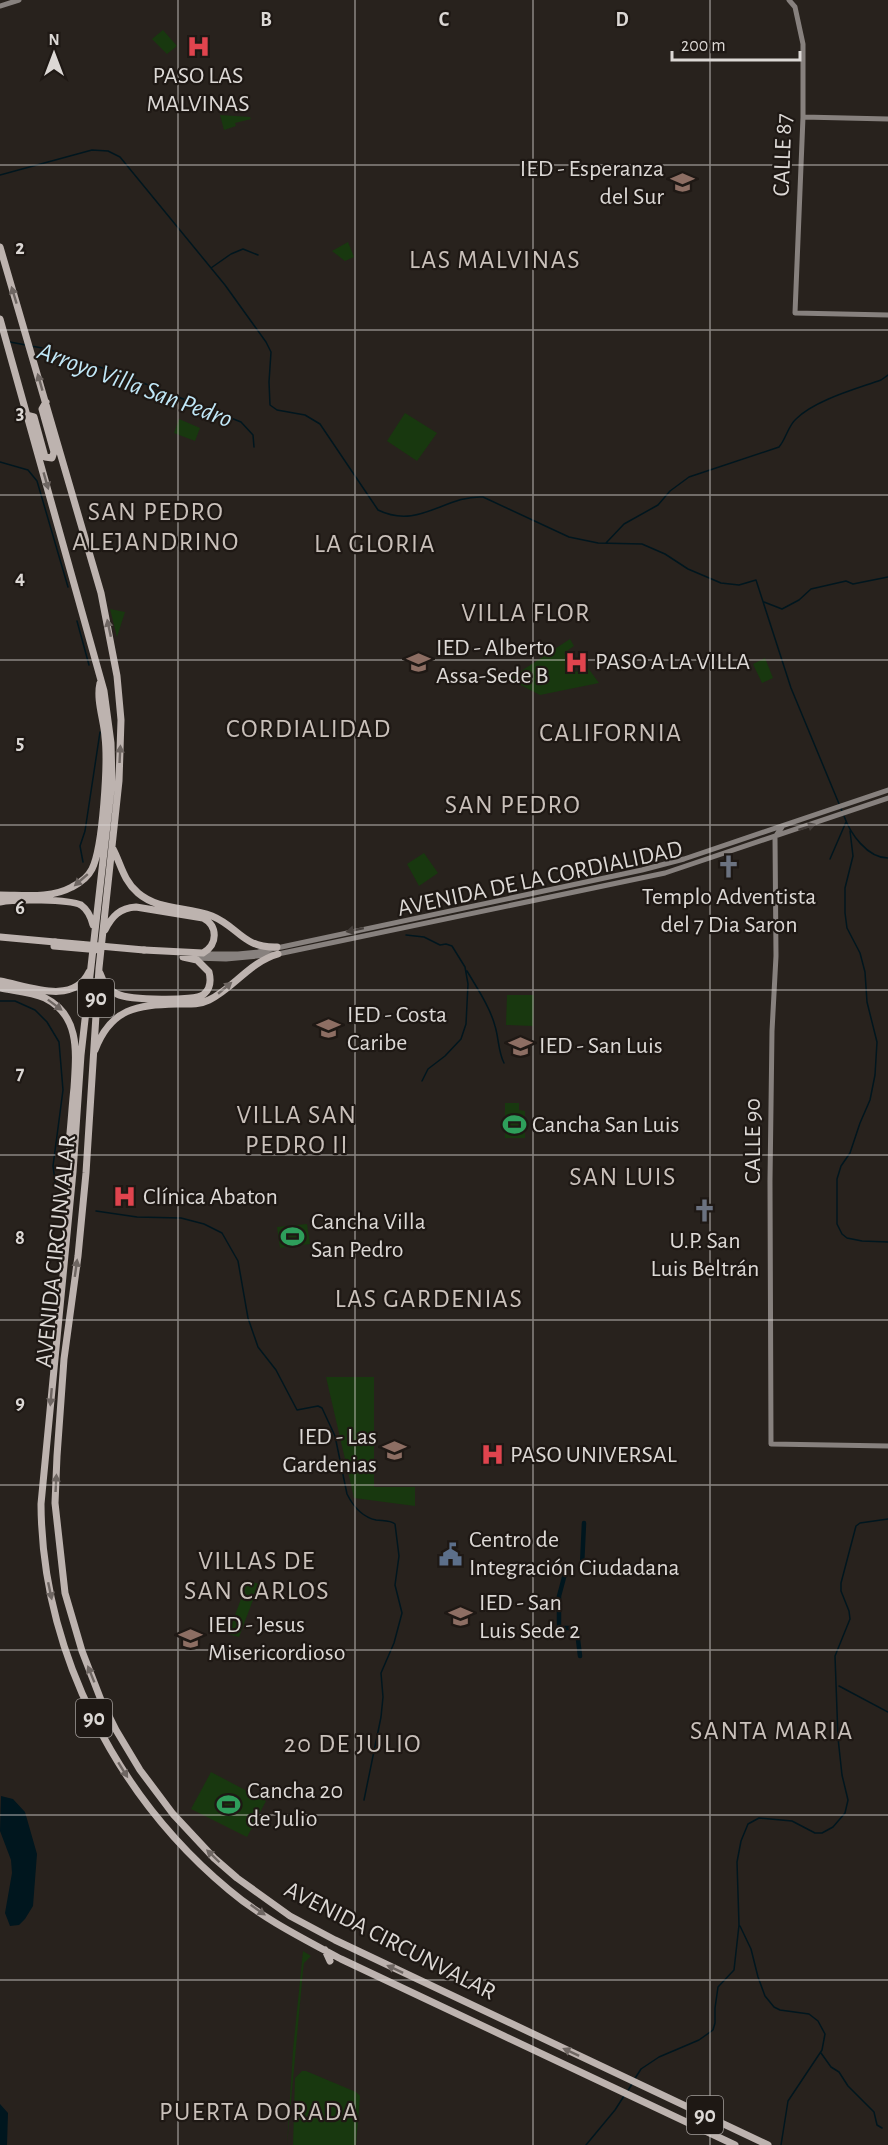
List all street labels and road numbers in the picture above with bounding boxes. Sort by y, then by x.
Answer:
street label: CALLE 87 [770,113,796,197]
street label: AVENIDA DE LA CORDIALIDAD [395,837,685,921]
road number: 90 [78,979,114,1017]
street label: CALLE 90 [741,1098,765,1184]
street label: AVENIDA CIRCUNVALAR [32,1133,80,1369]
road number: 90 [76,1699,112,1737]
street label: AVENIDA CIRCUNVALAR [280,1877,500,2005]
road number: 90 [687,2096,723,2134]

